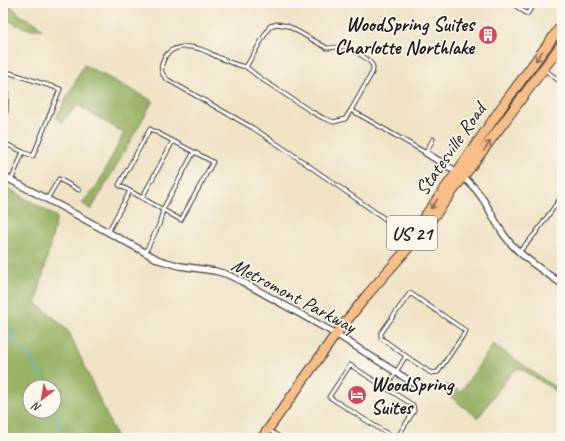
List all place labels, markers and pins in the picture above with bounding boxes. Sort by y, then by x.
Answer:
place label: WoodSpring Suites Charlotte Northlake [335,12,476,60]
building icon: WoodSpring Suites Charlotte Northlake [477,24,499,46]
place label: WoodSpring Suites [371,372,455,420]
hotel icon: WoodSpring Suites [346,384,368,406]

